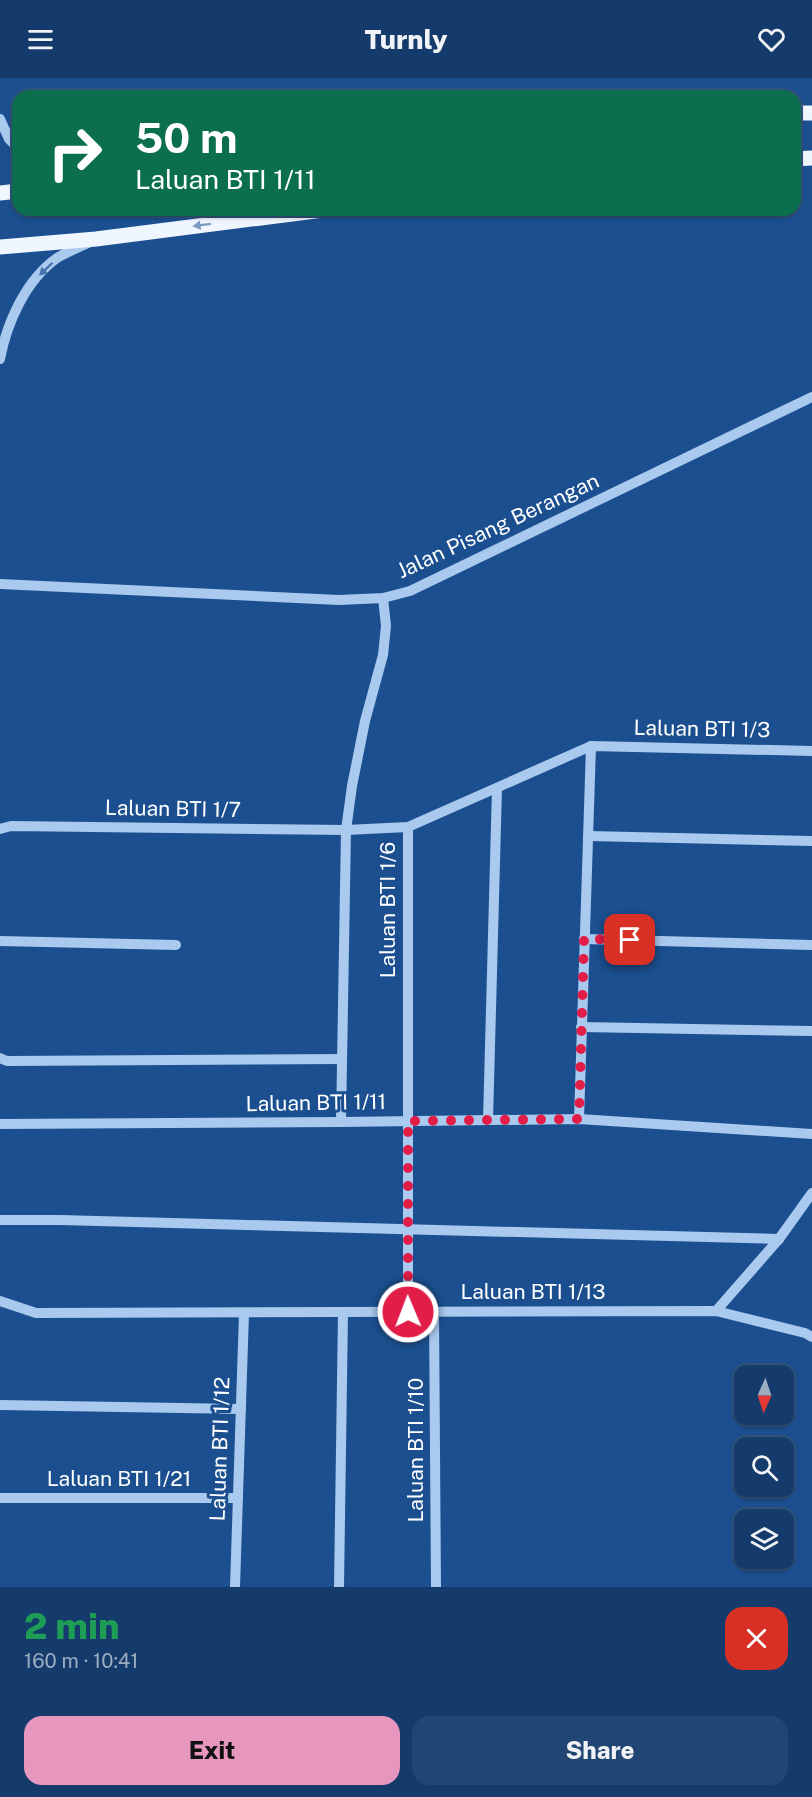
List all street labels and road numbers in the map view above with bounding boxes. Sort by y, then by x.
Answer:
street label: Jalan Pisang Berangan [393,468,603,583]
street label: Laluan BTI 1/3 [633,715,771,742]
street label: Laluan BTI 1/7 [105,795,241,822]
street label: Laluan BTI 1/6 [375,842,400,978]
street label: Laluan BTI 1/11 [246,1089,386,1116]
street label: Laluan BTI 1/13 [460,1279,606,1304]
street label: Laluan BTI 1/12 [204,1376,235,1522]
street label: Laluan BTI 1/10 [403,1378,428,1522]
street label: Laluan BTI 1/21 [47,1466,191,1491]

